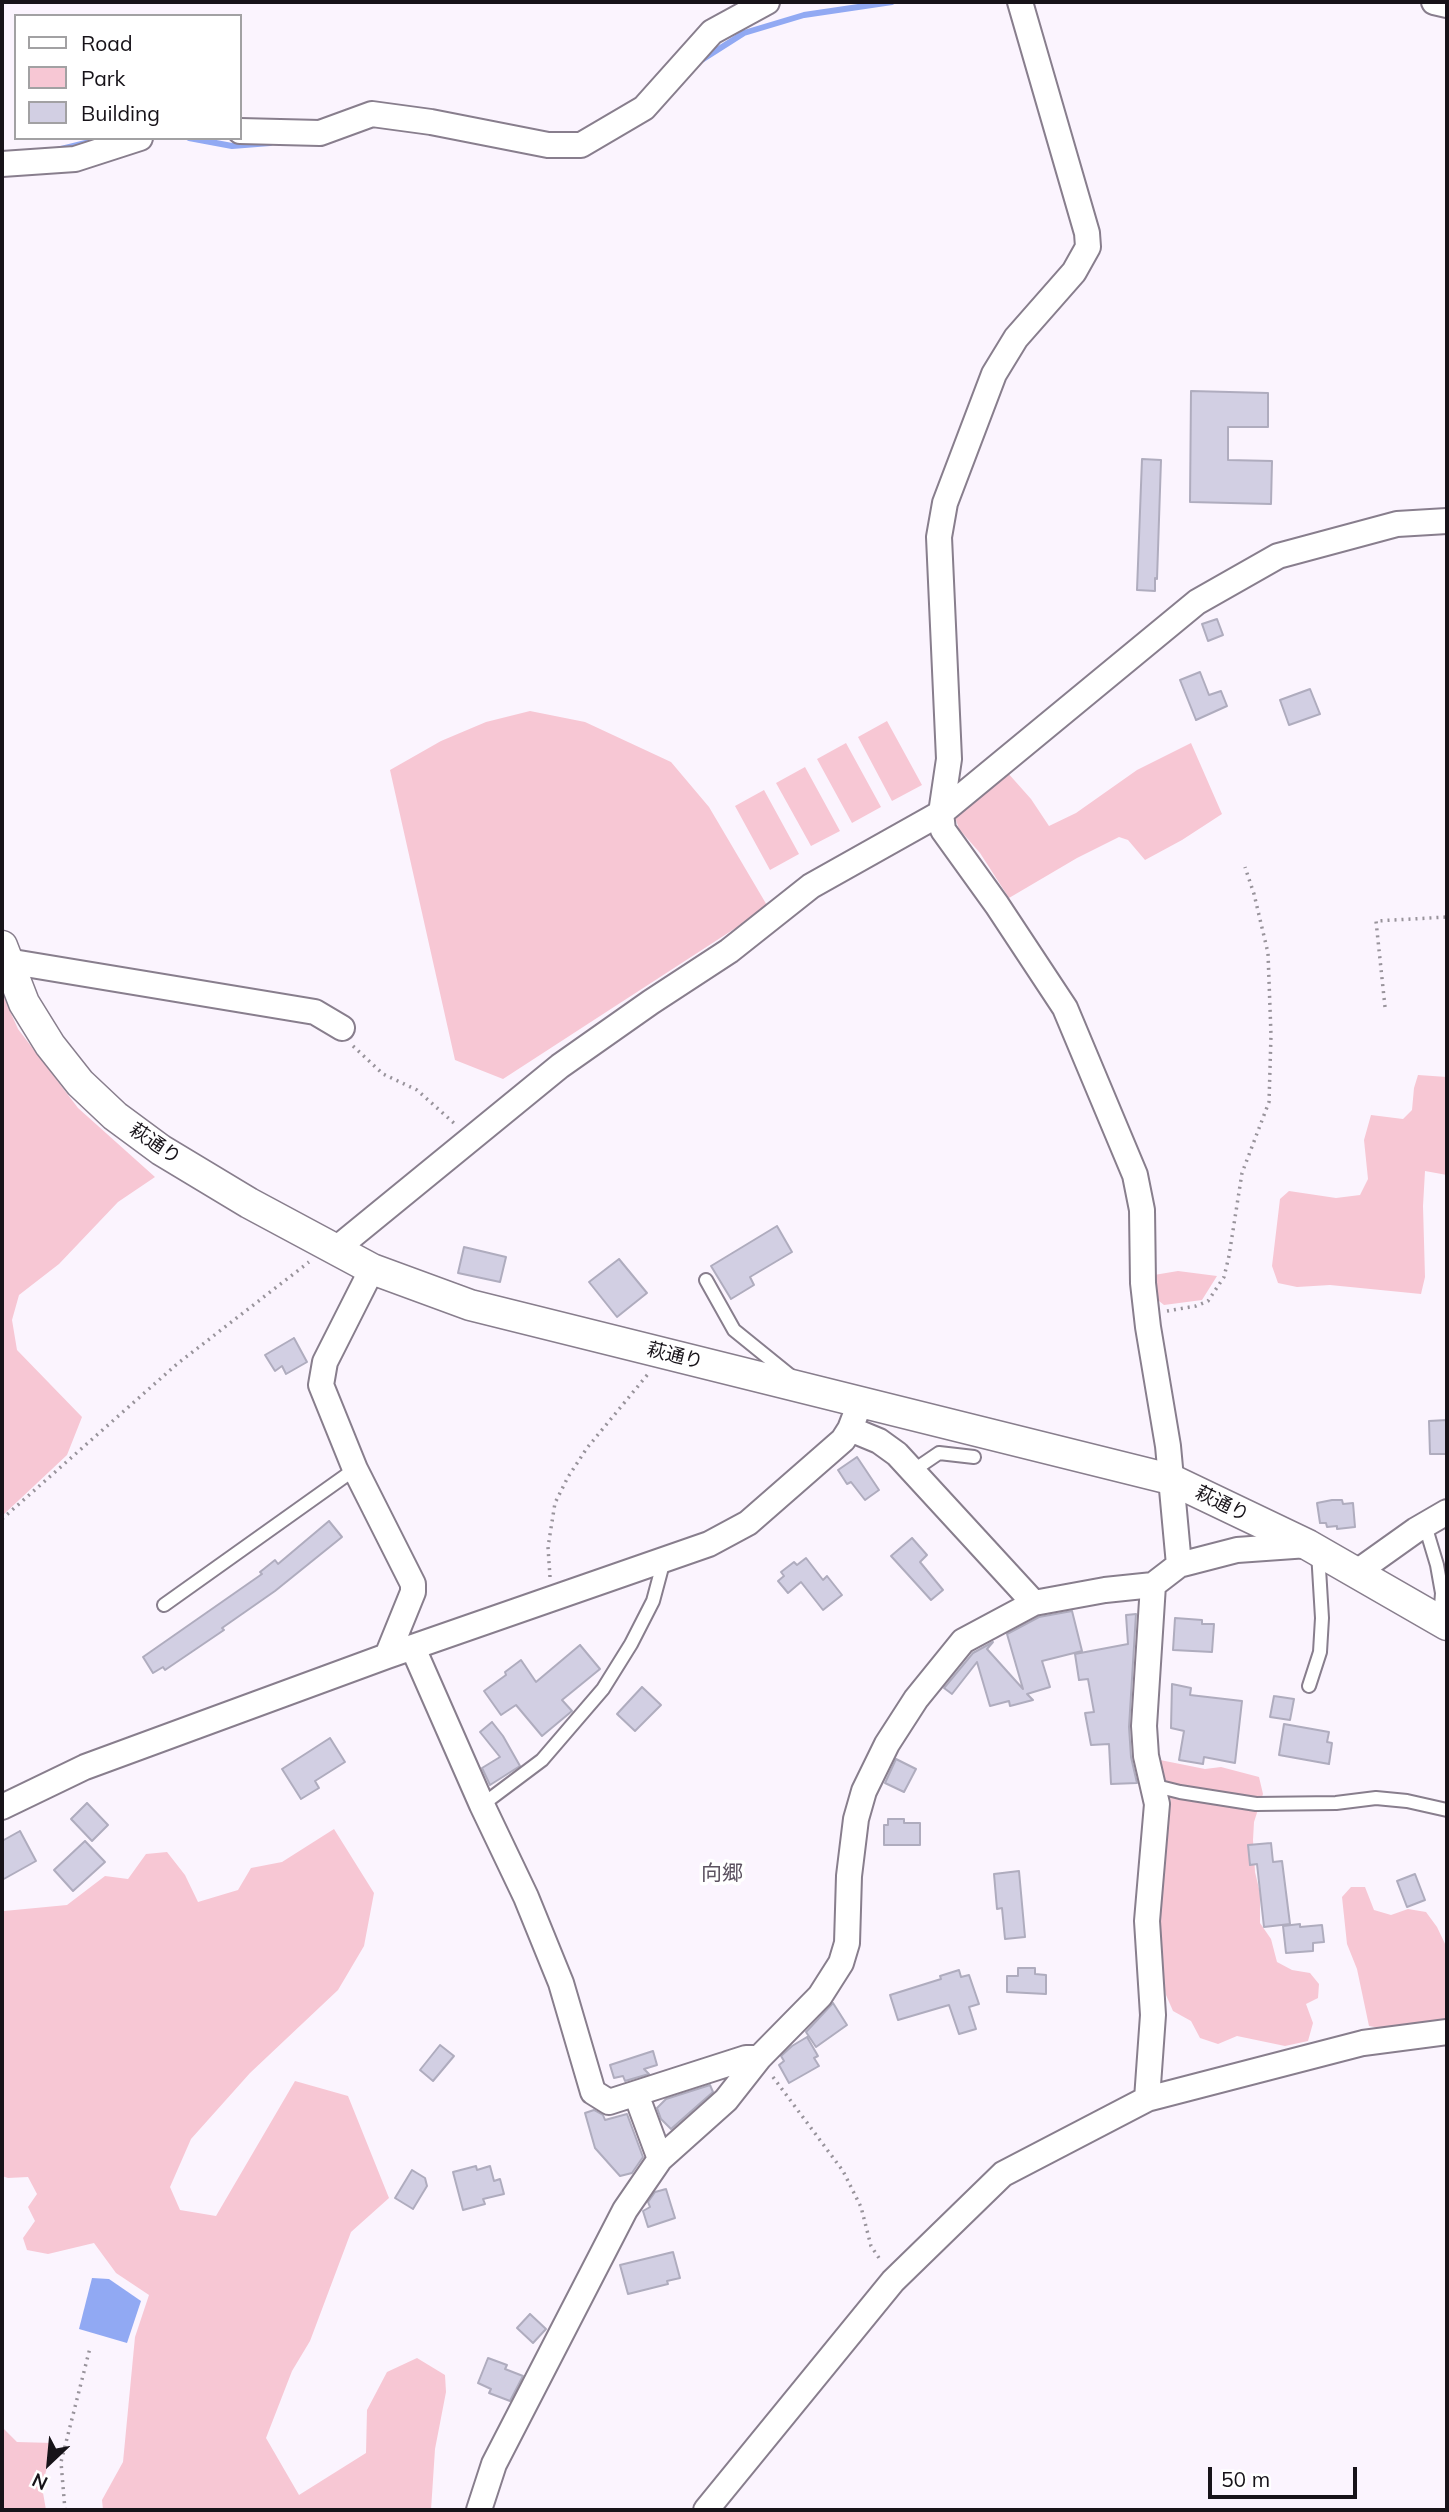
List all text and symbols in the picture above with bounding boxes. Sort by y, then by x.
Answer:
legend [14,14,242,140]
text: Road [81,30,132,56]
text: Park [81,65,125,91]
text: Building [81,100,160,126]
street label: 萩通り [125,1119,185,1169]
street label: 萩通り [645,1338,705,1374]
street label: 萩通り [1191,1481,1253,1527]
district label: 向郷 [701,1861,743,1887]
north arrow [14,2428,84,2498]
scale bar [1211,2452,1360,2496]
text: 50 m [1221,2466,1270,2492]
text: N [28,2468,52,2496]

